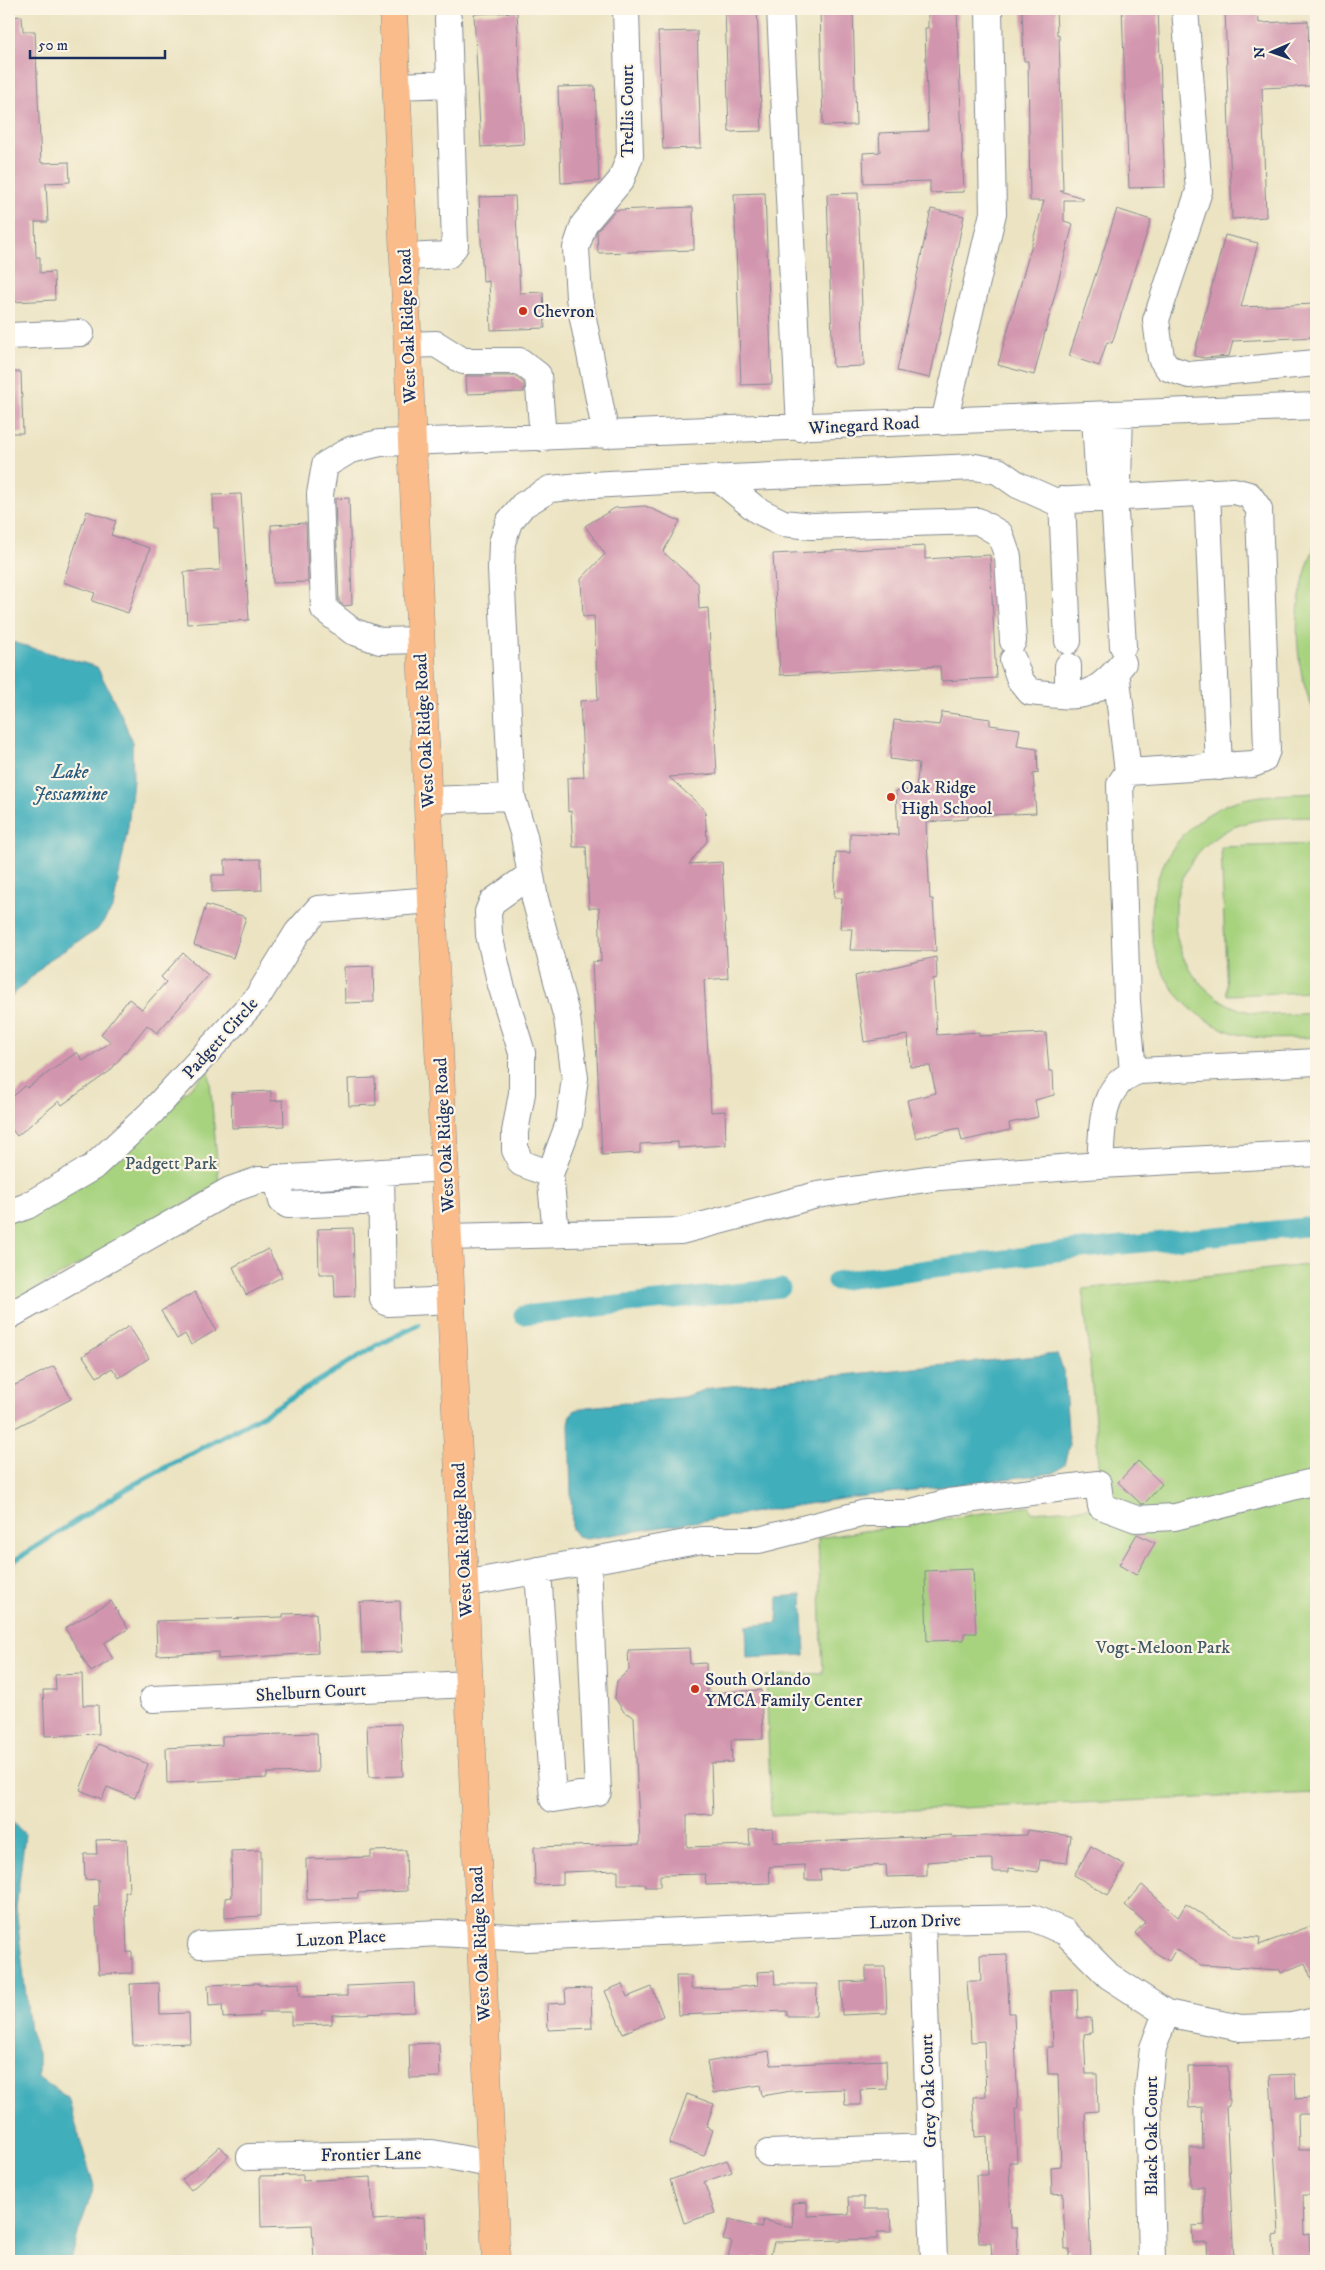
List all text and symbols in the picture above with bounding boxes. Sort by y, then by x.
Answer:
scale bar [30,28,165,60]
north arrow [1248,28,1298,78]
text: 50 m [38,36,68,55]
text: N [1251,46,1269,58]
street label: Trellis Court [617,64,639,158]
street label: West Oak Ridge Road [394,248,422,405]
place label: Chevron [533,301,595,323]
marker: Chevron [517,305,529,317]
street label: Winegard Road [807,412,920,440]
street label: West Oak Ridge Road [410,653,440,810]
water label: Lake Jessamine [33,761,108,806]
place label: Oak Ridge High School [901,777,993,820]
marker: Oak Ridge High School [885,791,897,803]
street label: Padgett Circle [178,993,263,1084]
street label: West Oak Ridge Road [430,1057,460,1214]
park label: Padgett Park [125,1153,217,1175]
street label: West Oak Ridge Road [448,1462,478,1619]
park label: Vogt-Meloon Park [1095,1637,1230,1659]
place label: South Orlando YMCA Family Center [705,1669,863,1712]
street label: Shelburn Court [255,1679,367,1707]
marker: South Orlando YMCA Family Center [689,1683,701,1695]
street label: West Oak Ridge Road [466,1866,496,2023]
street label: Luzon Drive [869,1909,961,1935]
street label: Luzon Place [295,1926,387,1952]
street label: Grey Oak Court [916,2033,942,2148]
street label: Black Oak Court [1141,2076,1163,2196]
street label: Frontier Lane [320,2143,422,2167]

